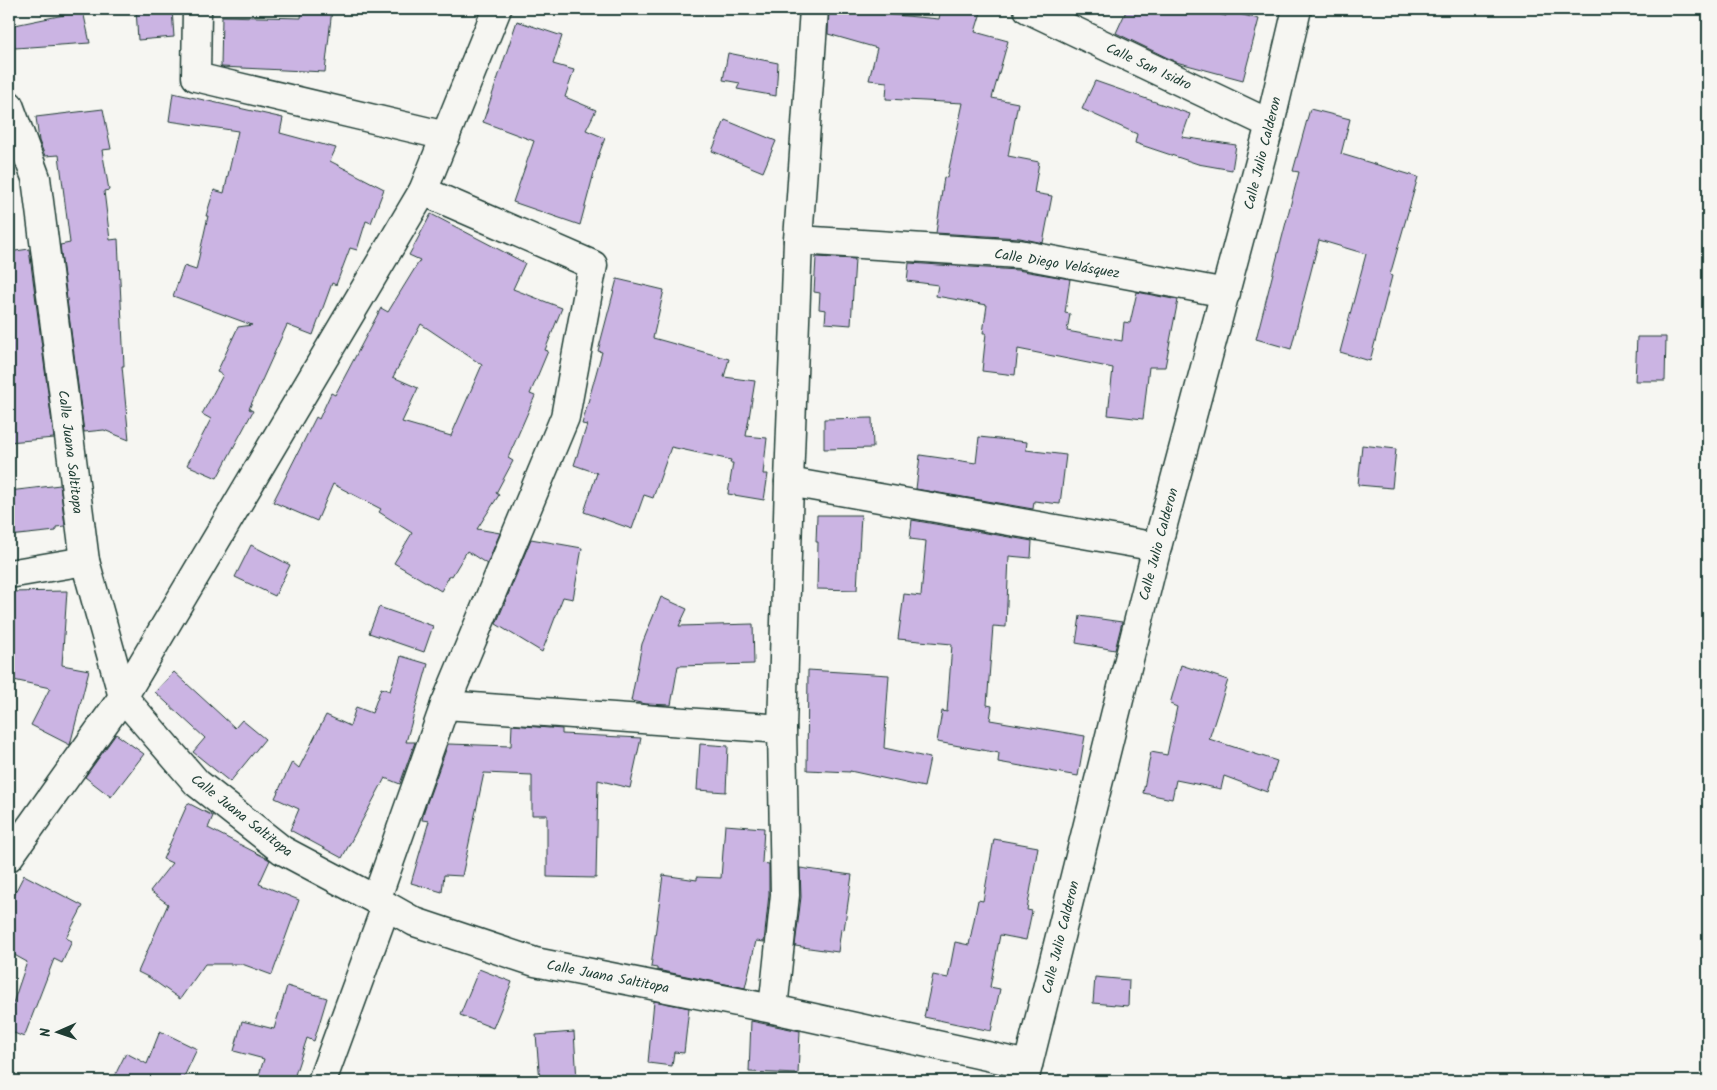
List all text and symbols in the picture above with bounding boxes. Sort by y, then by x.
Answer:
street label: Calle San Isidro [1102,37,1195,96]
street label: Calle Julio Calderon [1238,94,1288,212]
street label: Calle Diego Velásquez [993,243,1121,285]
street label: Calle Juana Saltitopa [52,389,89,515]
street label: Calle Julio Calderon [1133,485,1185,603]
street label: Calle Juana Saltitopa [186,769,297,863]
street label: Calle Julio Calderon [1036,878,1086,996]
street label: Calle Juana Saltitopa [545,954,671,1000]
north arrow [32,1008,82,1058]
text: N [35,1027,57,1037]

